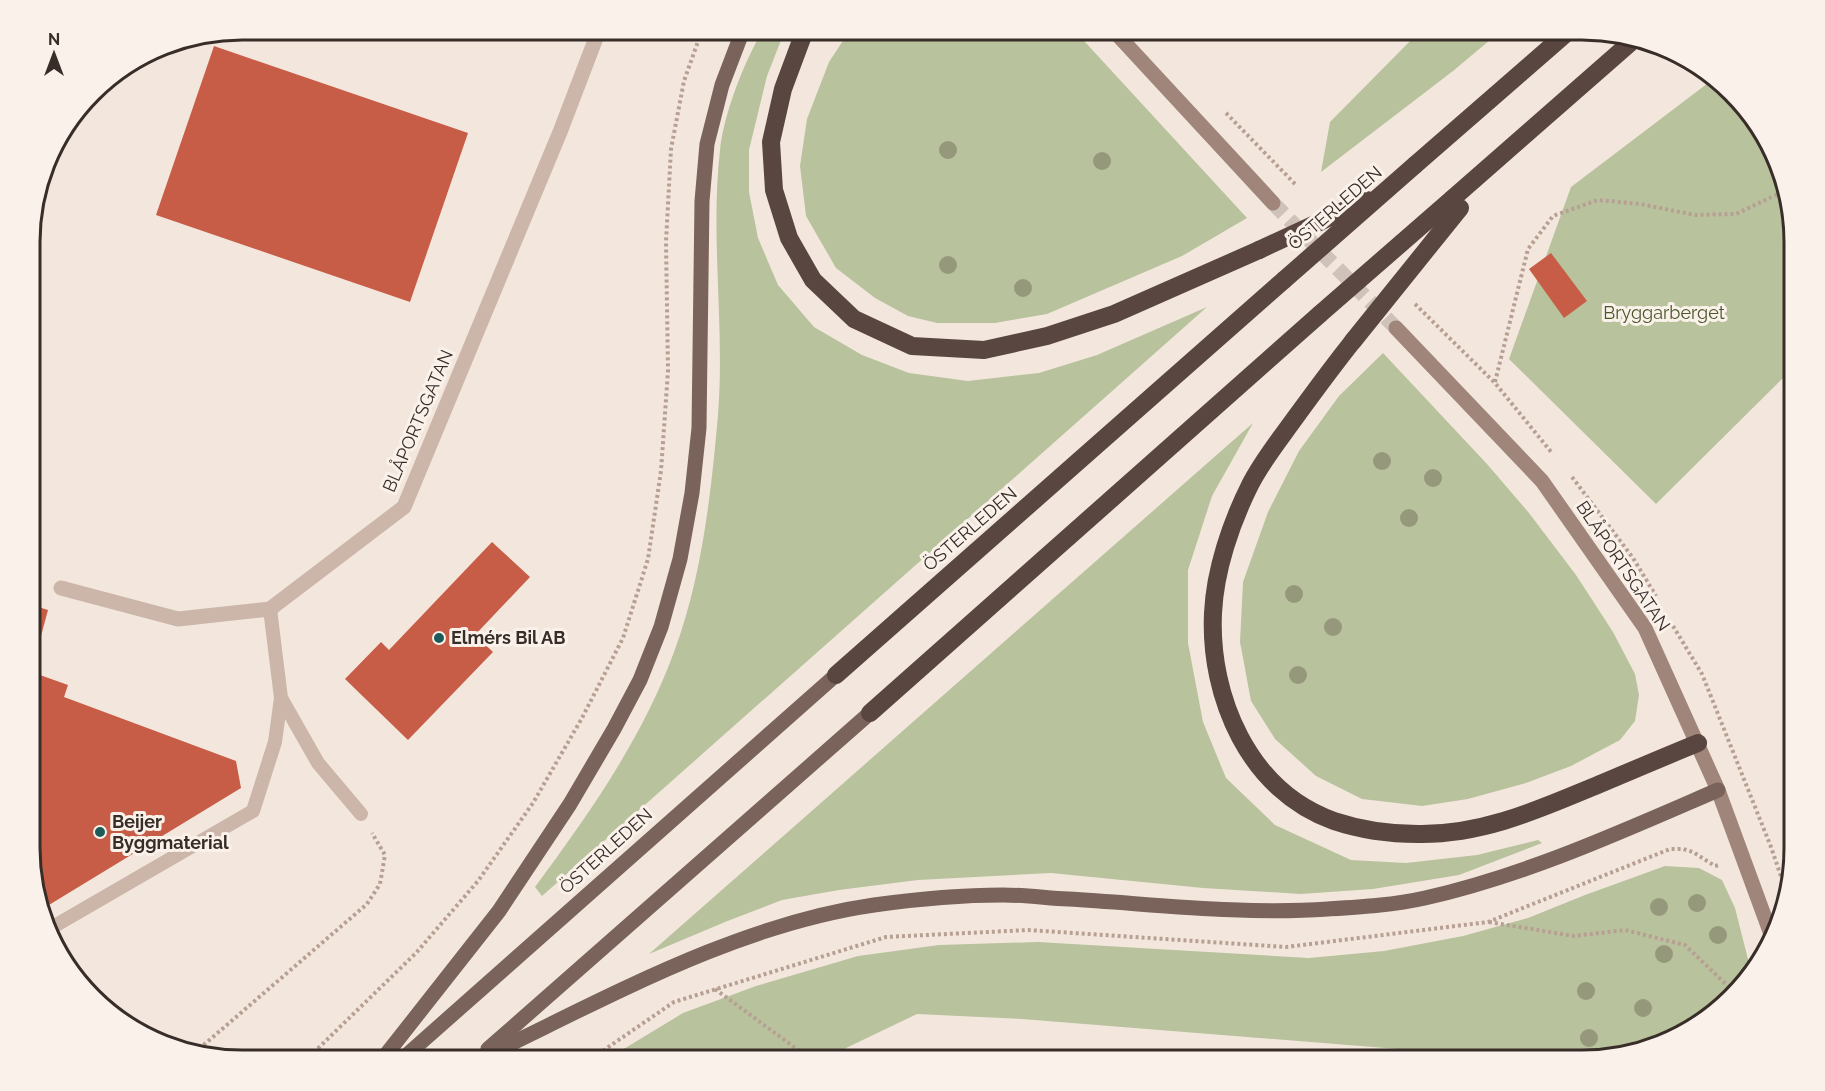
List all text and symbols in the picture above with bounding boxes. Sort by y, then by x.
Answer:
north arrow [24,24,84,84]
text: N [48,30,60,49]
street label: ÖSTERLEDEN [1284,161,1386,254]
park label: Bryggarberget [1603,302,1725,323]
street label: BLÅPORTSGATAN [377,346,457,495]
street label: ÖSTERLEDEN [919,482,1021,575]
street label: BLÅPORTSGATAN [1572,496,1676,635]
place label: Elmérs Bil AB [451,627,565,648]
marker: Elmérs Bil AB [432,631,446,645]
street label: ÖSTERLEDEN [555,804,656,898]
place label: Beijer Byggmaterial [112,811,229,853]
marker: Beijer Byggmaterial [93,825,107,839]

